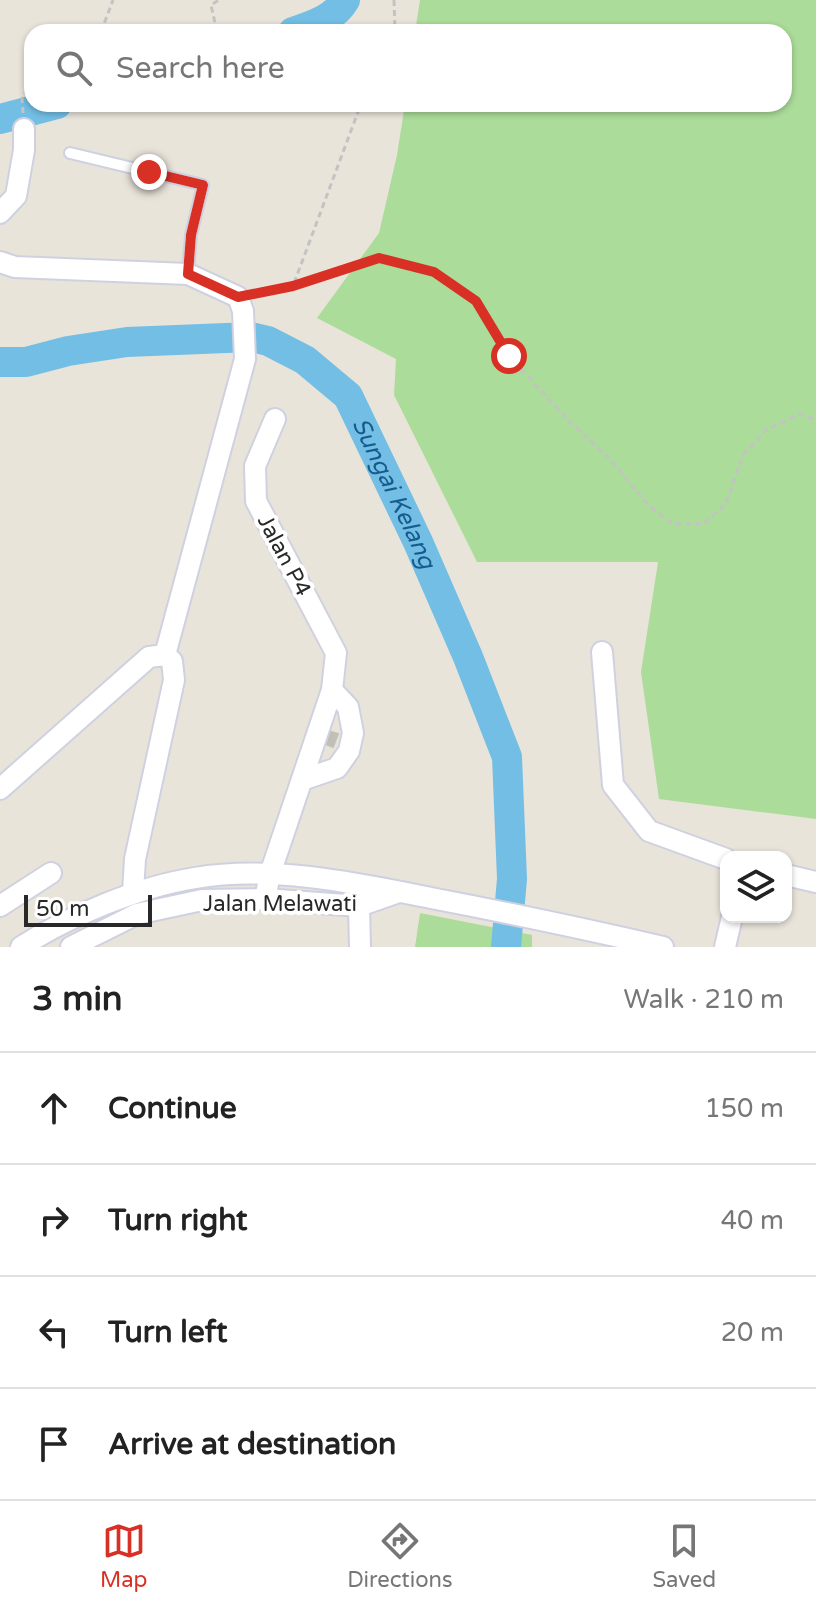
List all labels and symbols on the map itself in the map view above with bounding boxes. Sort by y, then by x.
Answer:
route end [131,154,167,190]
route start [491,338,527,374]
water label: Sungai Kelang [346,413,443,575]
street label: Jalan P4 [252,510,316,601]
scale bar [24,891,152,927]
street label: Jalan Melawati [203,891,357,917]

